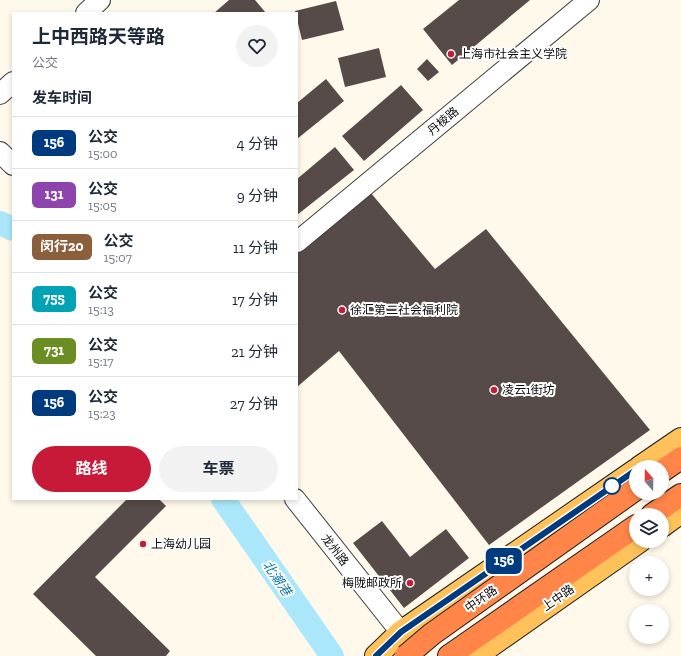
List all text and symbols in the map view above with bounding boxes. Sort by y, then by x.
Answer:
text: 上中西路天等路 [32,25,165,48]
button: heart [236,25,278,67]
place label: 上海市社会主义学院 [459,47,567,61]
marker: 上海市社会主义学院 [446,49,456,59]
text: 公交 [32,55,58,70]
text: 发车时间 [32,89,92,107]
street label: 丹棱路 [425,104,461,138]
text: 公交 [88,128,118,146]
text: 156 [44,134,64,151]
text: 4 分钟 [237,135,278,153]
text: 15:00 [88,146,118,161]
text: 公交 [88,180,118,198]
text: 131 [45,186,63,203]
text: 9 分钟 [237,187,278,205]
text: 15:05 [88,198,117,213]
text: 公交 [104,232,134,250]
text: 闵行20 [40,238,84,255]
text: 11 分钟 [233,239,278,257]
text: 15:07 [104,250,132,265]
text: 公交 [88,284,118,302]
text: 755 [43,290,65,307]
text: 17 分钟 [232,291,278,309]
text: 15:13 [88,302,114,317]
place label: 徐汇第二社会福利院 [350,303,458,317]
marker: 徐汇第二社会福利院 [337,305,347,315]
text: 公交 [88,336,118,354]
text: 731 [44,342,64,359]
text: 21 分钟 [231,343,278,361]
text: 15:17 [88,354,113,369]
place label: 凌云1街坊 [502,383,555,397]
marker: 凌云1街坊 [489,385,499,395]
text: 公交 [88,388,118,406]
text: 156 [44,394,64,411]
text: 27 分钟 [230,395,278,413]
text: 15:23 [88,406,116,421]
button: 路线 [32,446,151,492]
button: 车票 [159,446,278,492]
north arrow [629,460,669,500]
map controls [629,460,669,644]
unlabelled marker [603,477,621,495]
button: layers [629,508,669,548]
street label: 龙州路 [318,532,352,568]
place label: 上海幼儿园 [151,537,211,551]
marker: 上海幼儿园 [138,539,148,549]
line badge: 156 [481,548,527,574]
text: 156 [494,552,514,569]
button: + [629,556,669,596]
water label: 北潮港 [260,558,295,600]
place label: 梅陇邮政所 [342,576,402,590]
marker: 梅陇邮政所 [405,578,415,588]
street label: 上中路 [539,582,577,614]
street label: 中环路 [462,583,500,615]
button: − [629,604,669,644]

